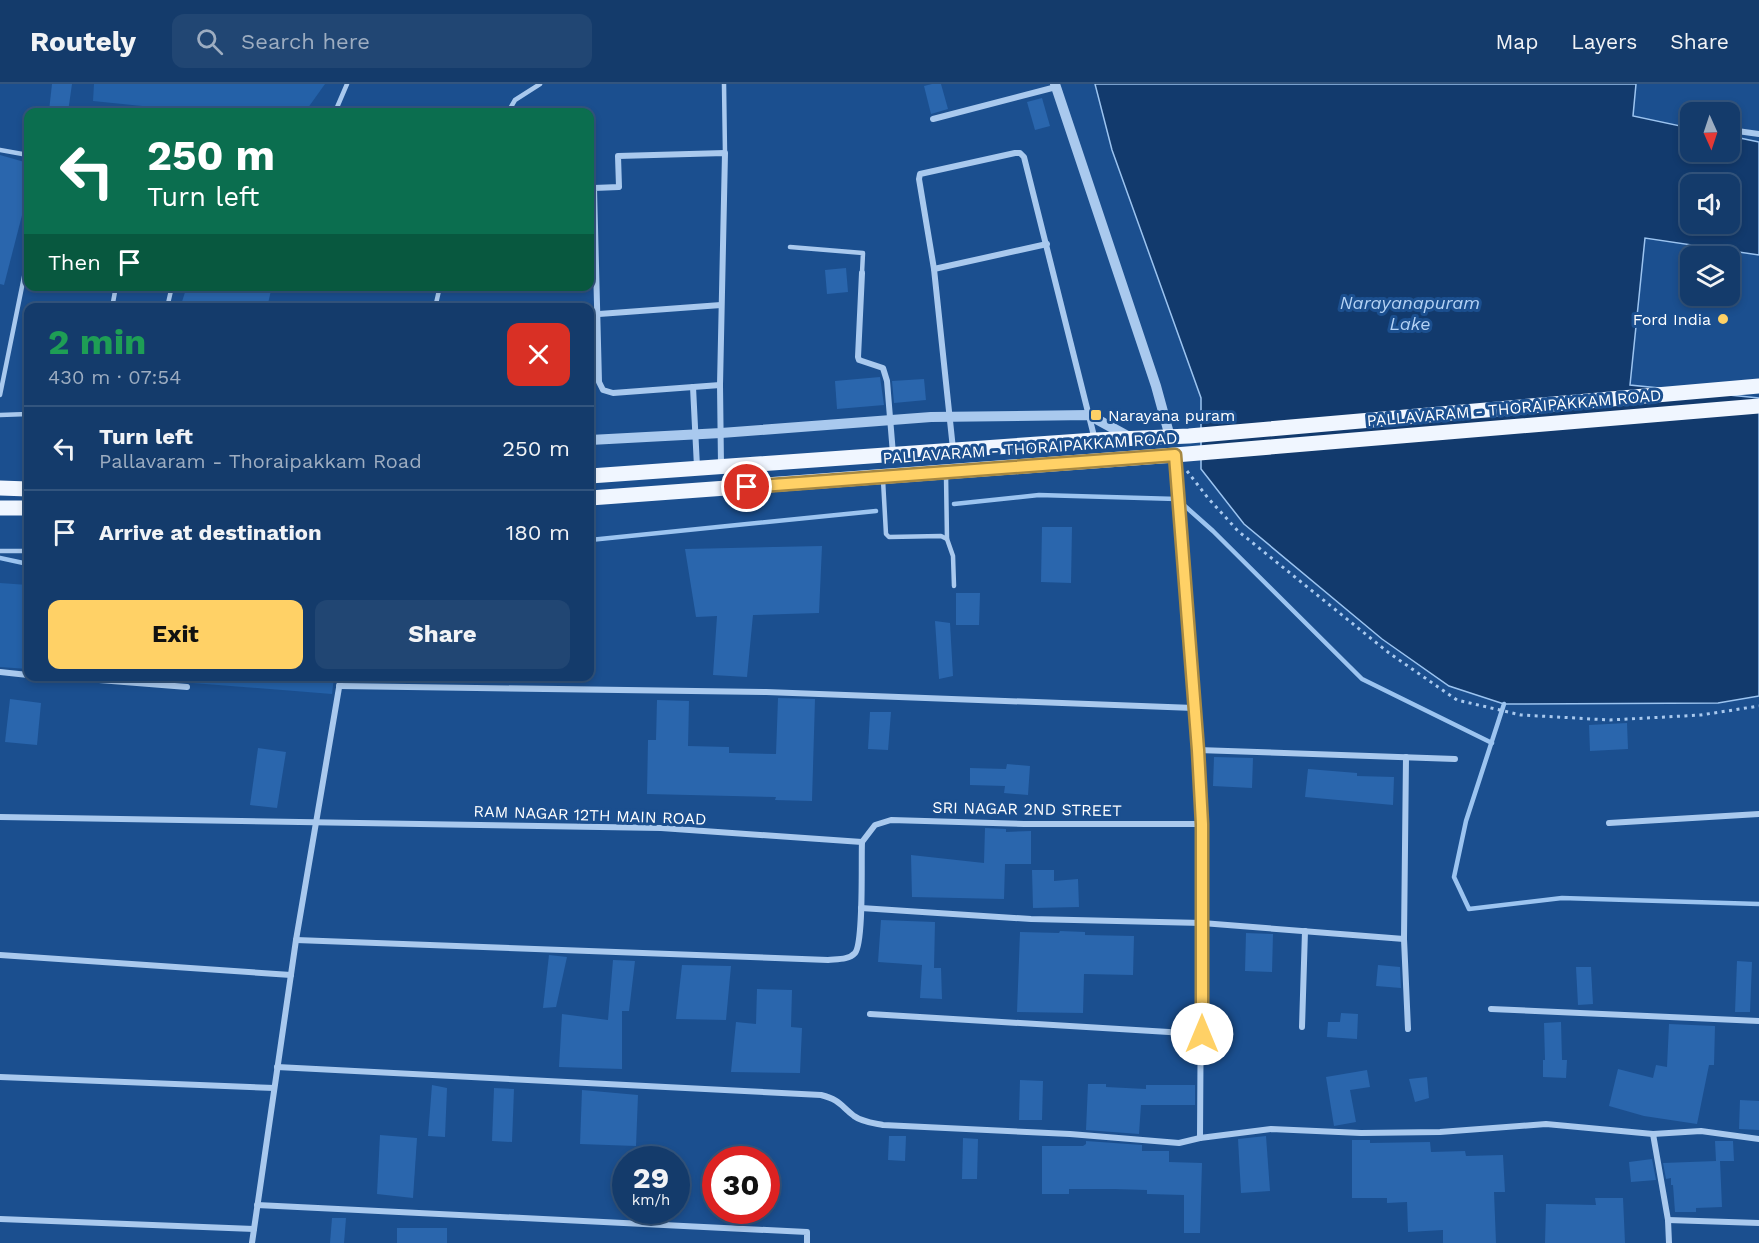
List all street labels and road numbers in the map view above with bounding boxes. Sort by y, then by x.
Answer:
street label: PALLAVARAM - THORAIPAKKAM ROAD [1366,386,1662,430]
street label: PALLAVARAM - THORAIPAKKAM ROAD [882,428,1178,468]
street label: SRI NAGAR 2ND STREET [932,798,1122,820]
street label: RAM NAGAR 12TH MAIN ROAD [473,801,707,829]

